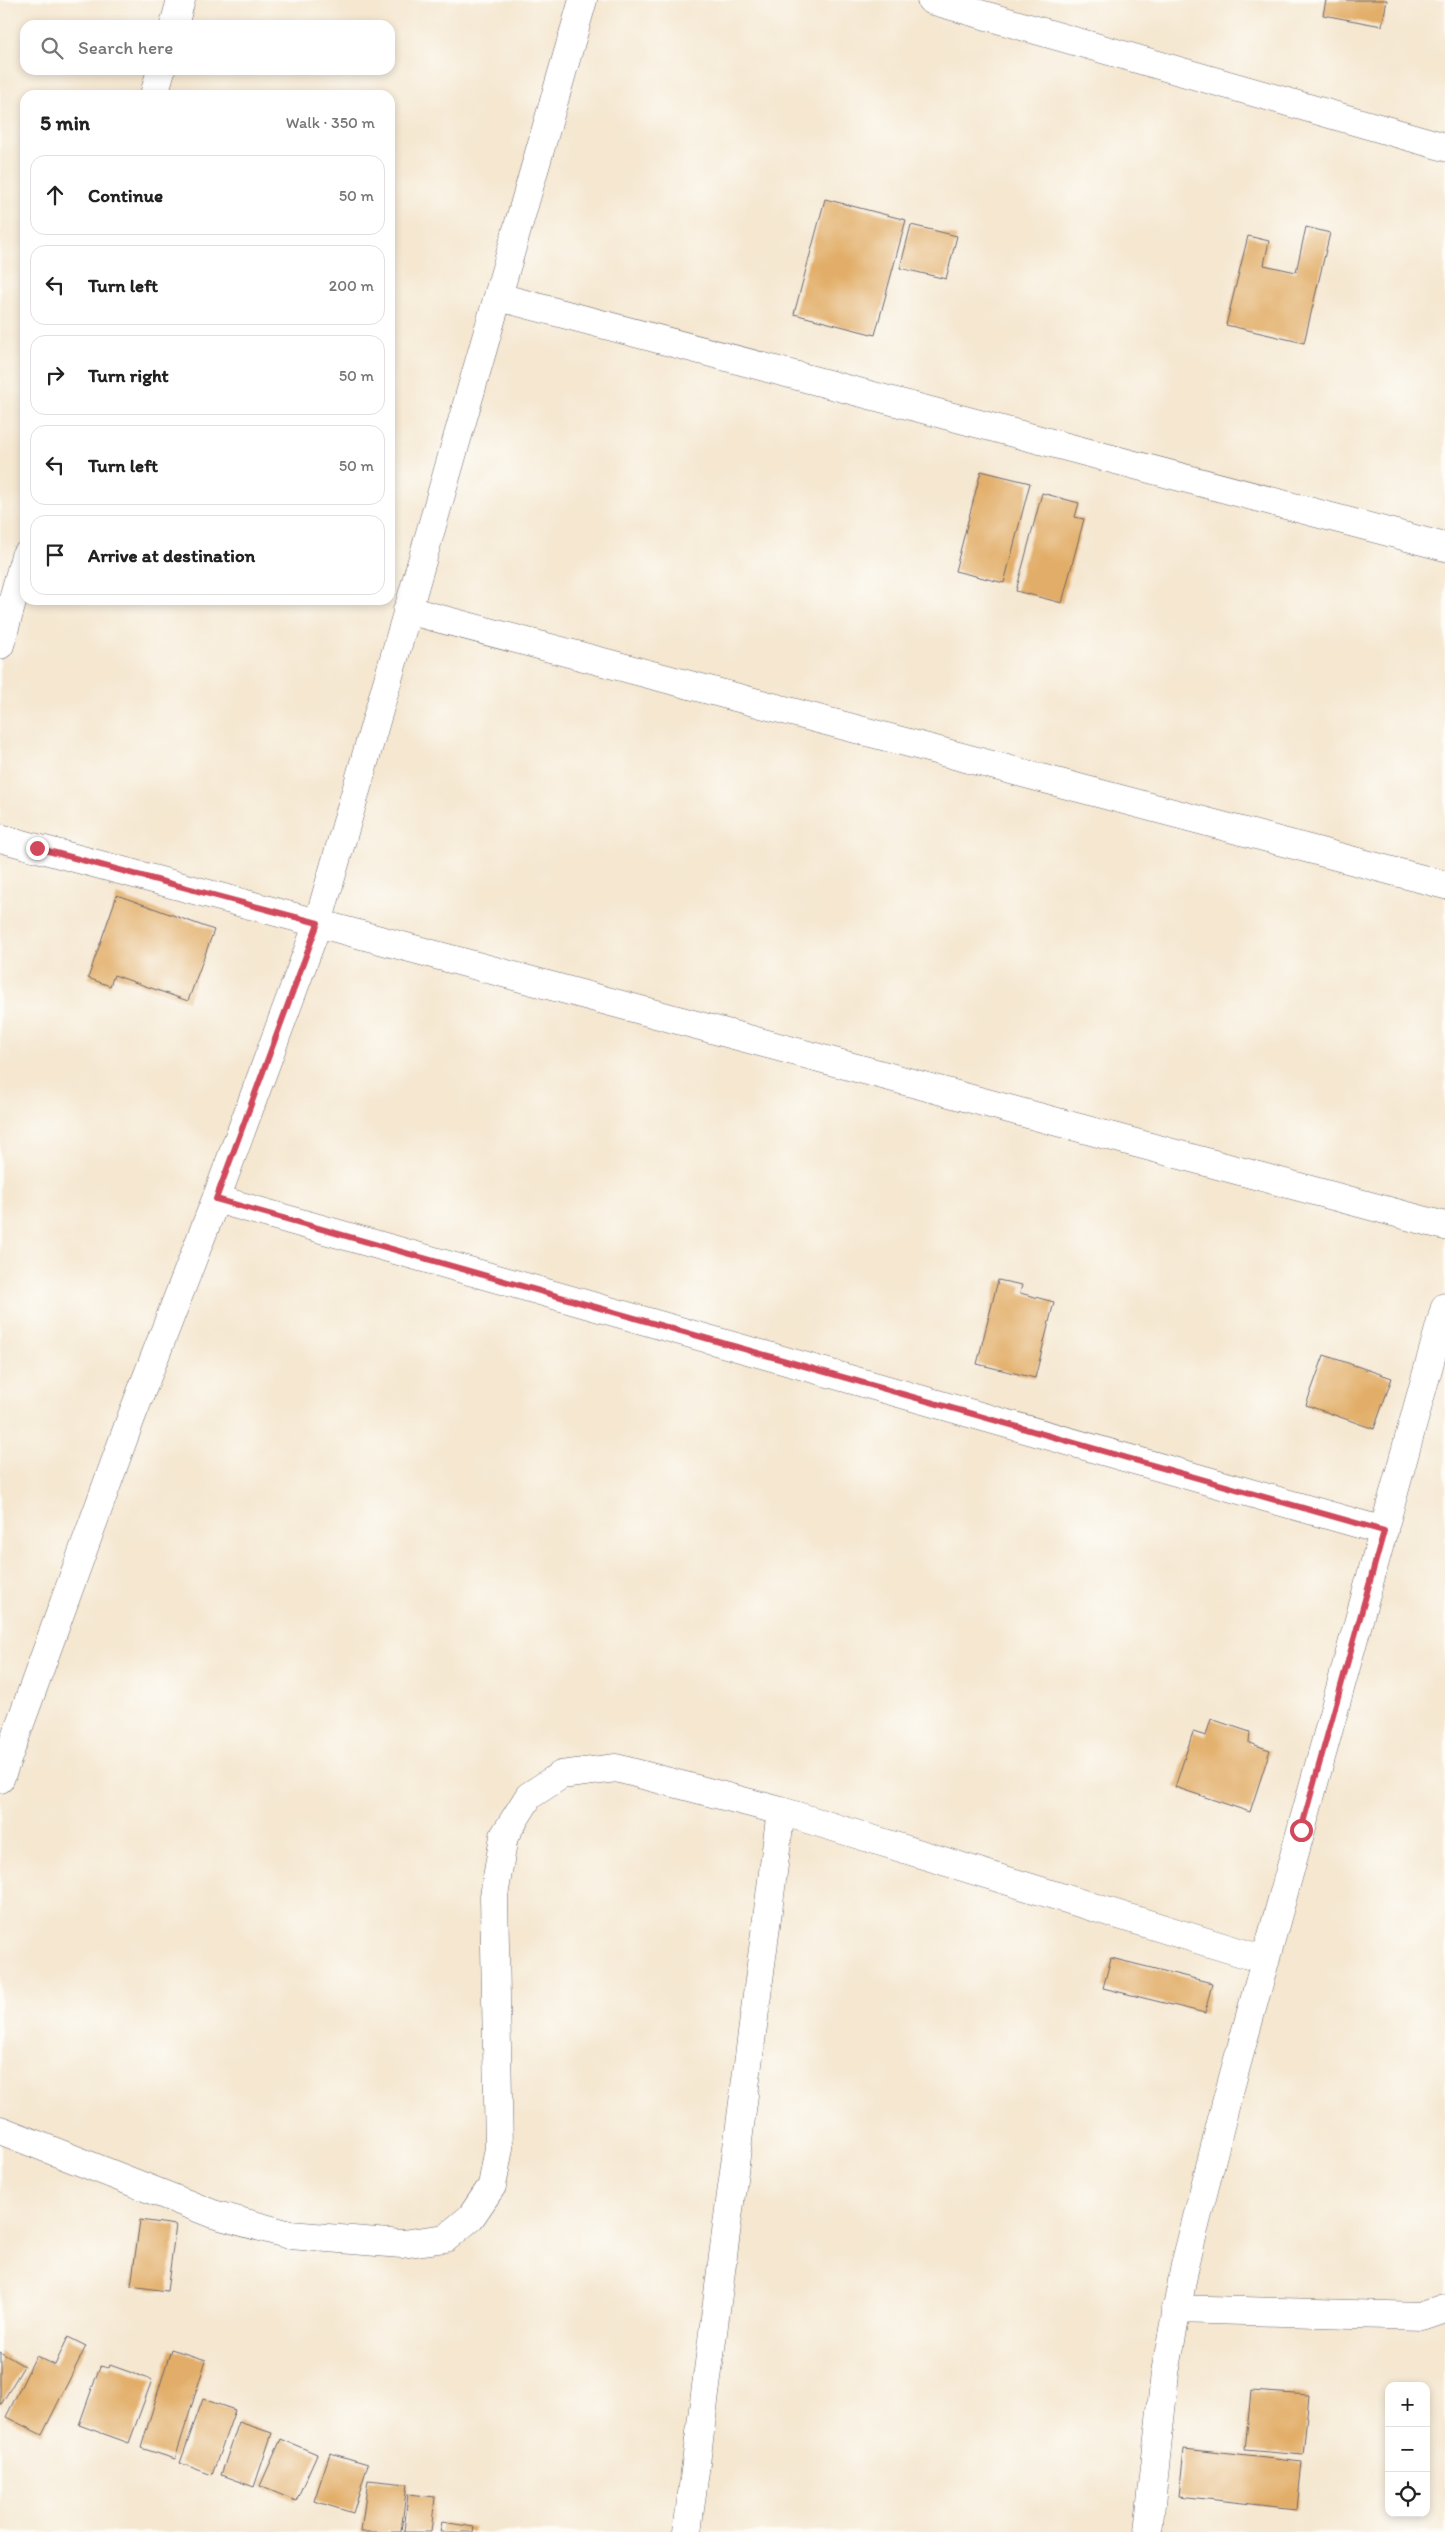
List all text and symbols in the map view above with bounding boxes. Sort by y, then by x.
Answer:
search box [20,20,395,75]
icon: search [38,34,66,62]
text: Search here [78,36,173,59]
text: 5 min [40,110,90,135]
text: Walk · 350 m [286,113,375,132]
icon: ahead [41,181,69,209]
text: Continue [88,184,163,207]
text: 50 m [339,186,374,205]
icon: left [41,271,69,299]
text: Turn left [88,274,158,297]
text: 200 m [329,276,374,295]
icon: right [41,361,69,389]
text: Turn right [88,364,169,387]
text: 50 m [339,366,374,385]
icon: left [41,451,69,479]
text: Turn left [88,454,158,477]
text: 50 m [339,456,374,475]
icon: arrive [41,541,69,569]
text: Arrive at destination [88,544,255,567]
route end [26,837,49,860]
route start [1290,1819,1313,1842]
map controls [1385,2382,1430,2517]
button: + [1385,2382,1430,2427]
button: − [1385,2427,1430,2472]
button: locate [1385,2472,1430,2517]

